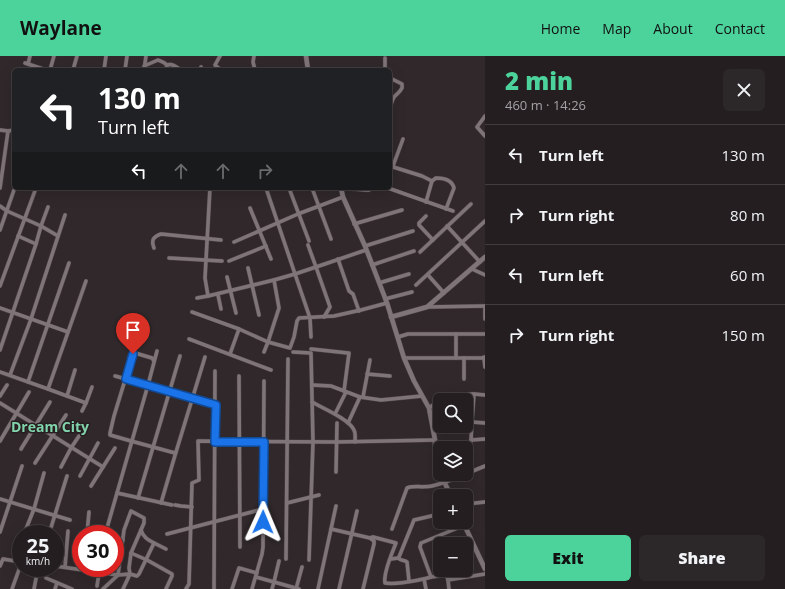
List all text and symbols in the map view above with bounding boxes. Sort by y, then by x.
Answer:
text: Waylane [20,15,102,41]
text: Home [541,19,580,38]
text: Map [602,19,631,38]
text: About [653,19,693,38]
text: Contact [715,19,765,38]
text: 2 min [505,64,573,97]
button: close [723,69,765,111]
text: 130 m [98,79,181,117]
icon: left [32,84,84,136]
text: 460 m · 14:26 [505,96,586,114]
text: Turn left [98,115,169,139]
icon: left [505,144,527,166]
text: Turn left [539,145,604,165]
text: 130 m [721,145,765,165]
icon: left [128,160,150,182]
icon: ahead [170,160,192,182]
icon: ahead [212,160,234,182]
icon: right [254,160,276,182]
icon: right [505,204,527,226]
text: Turn right [539,205,614,225]
text: 80 m [730,205,765,225]
icon: left [505,264,527,286]
text: Turn left [539,265,604,285]
text: 60 m [730,265,765,285]
pin [116,313,150,354]
icon: arrive [122,319,144,341]
icon: right [505,324,527,346]
text: Turn right [539,325,614,345]
text: 150 m [721,325,765,345]
map controls [433,393,473,577]
button: search [433,393,473,433]
district label: Dream City [11,417,89,436]
button: layers [433,441,473,481]
button: + [433,489,473,529]
position arrow [242,501,284,543]
speed limit sign: 30 [72,525,124,577]
text: 25 [27,532,49,559]
button: Exit [505,535,631,581]
button: Share [639,535,765,581]
button: − [433,537,473,577]
text: km/h [26,554,50,568]

